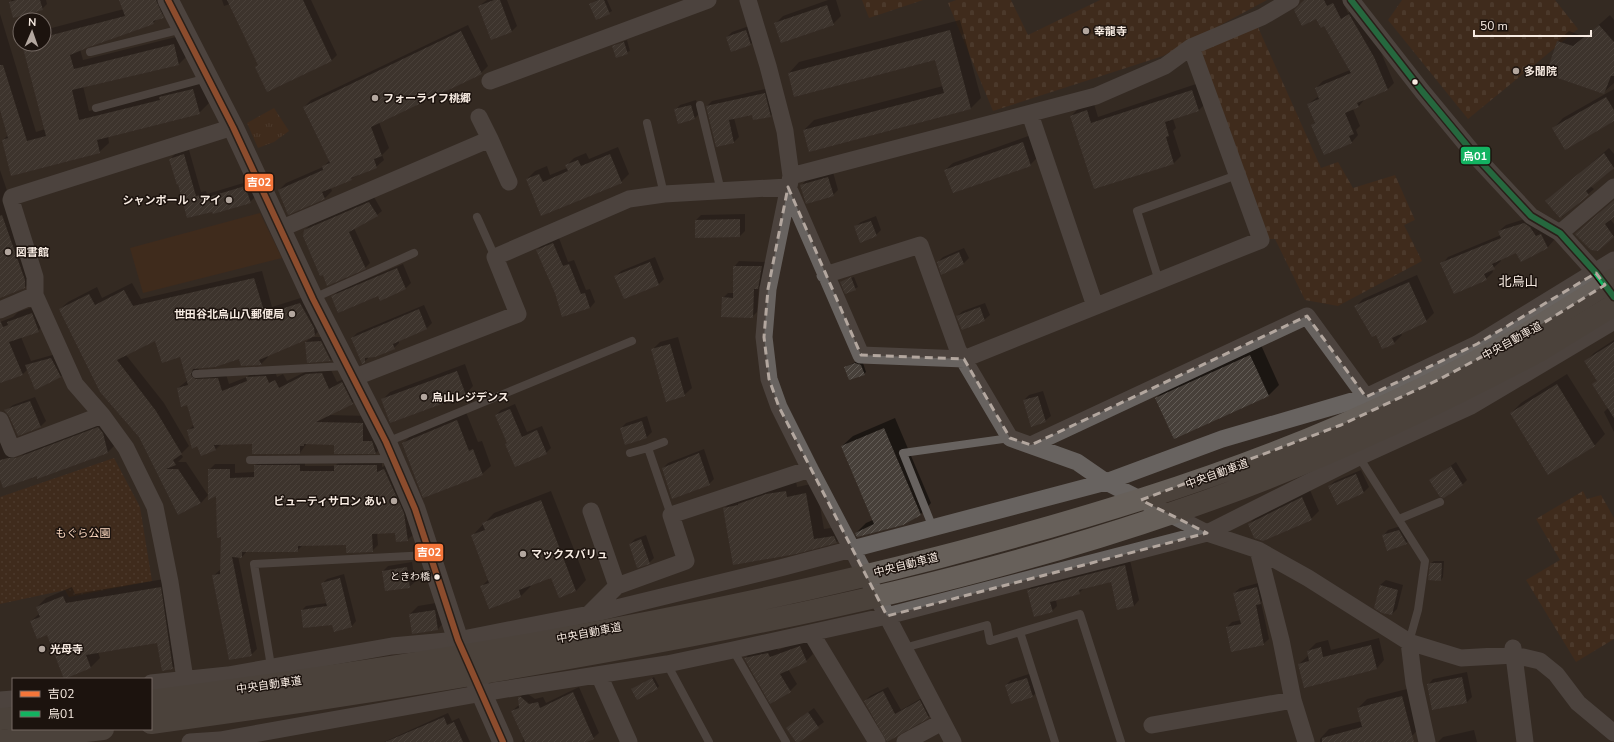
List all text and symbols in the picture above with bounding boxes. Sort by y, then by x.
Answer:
north arrow [12,12,52,52]
scale bar [1474,12,1591,38]
text: N [28,15,37,30]
text: 50 m [1480,18,1508,34]
place label: 幸龍寺 [1094,24,1127,39]
marker: 幸龍寺 [1081,26,1091,36]
place label: 多聞院 [1524,64,1557,79]
marker: 多聞院 [1511,66,1521,76]
unlabelled marker [1410,77,1420,87]
place label: フォーライフ桃郷 [383,91,471,106]
marker: フォーライフ桃郷 [370,93,380,103]
line badge: 烏01 [1460,146,1491,165]
text: 烏01 [1463,149,1487,164]
line badge: 吉02 [244,173,274,192]
text: 吉02 [247,175,271,190]
place label: シャンポール・アイ [123,193,221,208]
marker: シャンポール・アイ [224,195,234,205]
place label: 図書館 [16,245,49,260]
marker: 図書館 [3,247,13,257]
district label: 北烏山 [1498,273,1538,291]
place label: 世田谷北烏山八郵便局 [174,307,284,322]
marker: 世田谷北烏山八郵便局 [287,309,297,319]
street label: 中央自動車道 [1480,318,1544,364]
place label: 烏山レジデンス [432,390,509,405]
marker: 烏山レジデンス [419,392,429,402]
street label: 中央自動車道 [1183,456,1251,492]
place label: ビューティサロン あい [274,494,386,509]
marker: ビューティサロン あい [389,496,399,506]
park label: もぐら公園 [56,526,111,541]
line badge: 吉02 [414,543,444,562]
text: 吉02 [417,545,441,560]
place label: マックスバリュ [531,547,608,562]
marker: マックスバリュ [518,549,528,559]
street label: 中央自動車道 [872,550,940,580]
place label: ときわ橋 [390,570,430,584]
marker: ときわ橋 [432,572,442,582]
street label: 中央自動車道 [555,619,623,647]
place label: 光母寺 [50,642,83,657]
marker: 光母寺 [37,644,47,654]
street label: 中央自動車道 [235,673,303,697]
legend [12,678,152,730]
text: 吉02 [48,686,74,702]
text: 烏01 [48,706,74,722]

